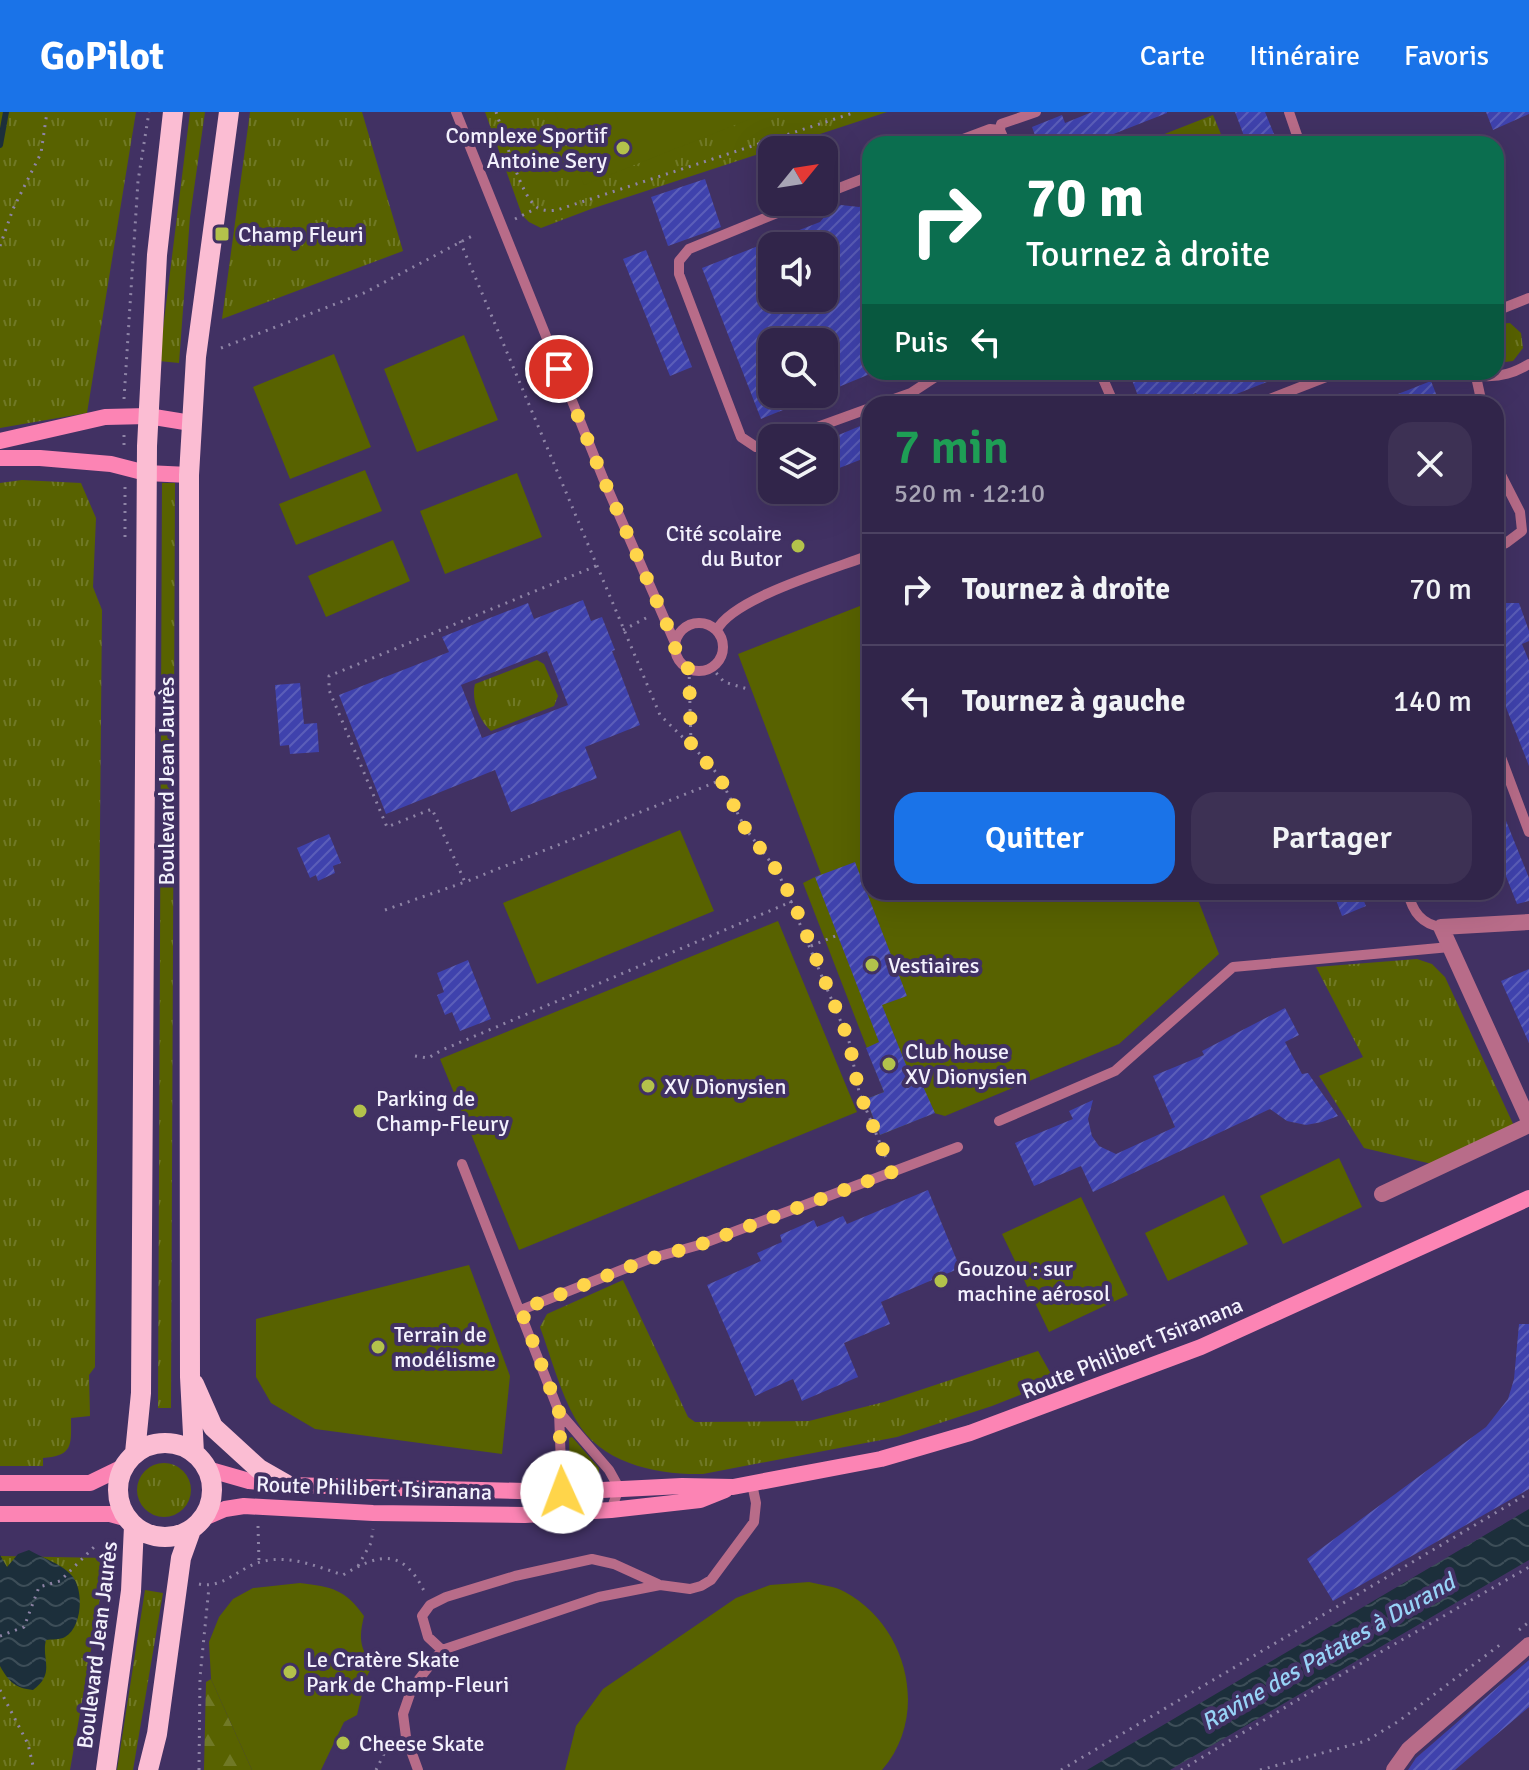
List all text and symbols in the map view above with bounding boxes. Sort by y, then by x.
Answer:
text: GoPilot [40,33,164,80]
text: Carte [1140,39,1205,73]
text: Itinéraire [1249,39,1360,73]
text: Favoris [1404,39,1489,73]
place label: Complexe Sportif Antoine Sery [445,122,609,174]
north arrow [758,136,838,216]
map controls [758,136,838,504]
marker: Complexe Sportif Antoine Sery [614,139,632,157]
text: 70 m [1026,163,1144,232]
icon: right [894,168,998,272]
place label: Champ Fleuri [238,221,364,248]
marker: Champ Fleuri [213,225,231,243]
button: sound [758,232,838,312]
text: Tournez à droite [1026,232,1270,277]
icon: left [964,320,1008,364]
text: Puis [894,324,948,361]
button: search [758,328,838,408]
pin [525,335,593,403]
icon: arrive [537,347,581,391]
text: 7 min [894,418,1009,477]
button: close [1388,422,1472,506]
button: layers [758,424,838,504]
text: 520 m · 12:10 [894,478,1045,510]
place label: Cité scolaire du Butor [666,520,782,572]
marker: Cité scolaire du Butor [789,537,807,555]
icon: right [894,567,938,611]
text: Tournez à droite [962,571,1170,608]
text: 70 m [1409,571,1472,608]
street label: Boulevard Jean Jaurès [153,677,180,885]
icon: left [894,679,938,723]
text: Tournez à gauche [962,683,1185,720]
text: 140 m [1393,683,1472,720]
button: Quitter [894,792,1175,884]
button: Partager [1191,792,1472,884]
place label: Vestiaires [888,952,979,979]
marker: Vestiaires [863,956,881,974]
place label: Club house XV Dionysien [905,1038,1028,1090]
marker: Club house XV Dionysien [880,1055,898,1073]
place label: XV Dionysien [664,1073,787,1100]
marker: XV Dionysien [639,1077,657,1095]
place label: Parking de Champ-Fleury [376,1085,510,1137]
marker: Parking de Champ-Fleury [351,1102,369,1120]
place label: Gouzou : sur machine aérosol [957,1255,1110,1307]
marker: Gouzou : sur machine aérosol [932,1272,950,1290]
street label: Route Philibert Tsiranana [1017,1291,1247,1405]
place label: Terrain de modélisme [394,1321,496,1373]
marker: Terrain de modélisme [369,1338,387,1356]
position arrow [520,1450,604,1534]
street label: Route Philibert Tsiranana [255,1470,493,1506]
street label: Boulevard Jean Jaurès [71,1540,123,1750]
water label: Ravine des Patates à Durand [1196,1565,1463,1737]
place label: Le Cratère Skate Park de Champ-Fleuri [306,1646,509,1698]
marker: Le Cratère Skate Park de Champ-Fleuri [281,1663,299,1681]
place label: Cheese Skate [359,1730,484,1757]
marker: Cheese Skate [334,1734,352,1752]

